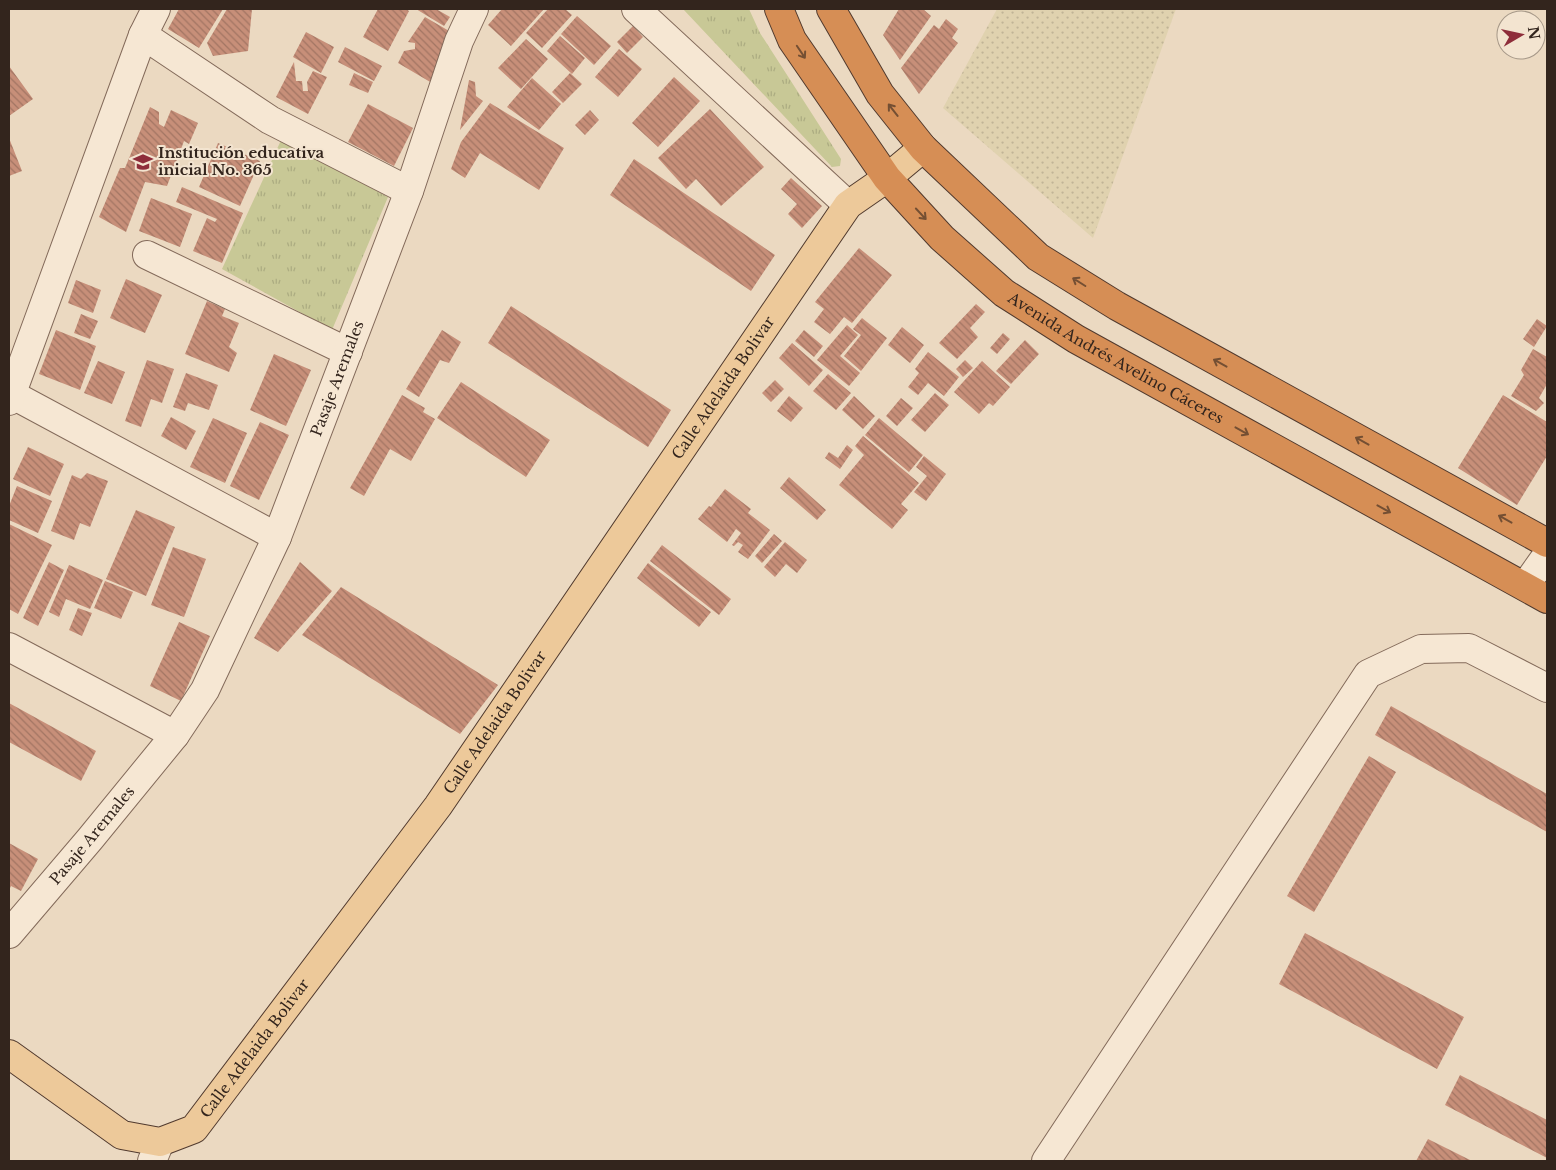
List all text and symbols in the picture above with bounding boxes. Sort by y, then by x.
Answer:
north arrow [1496,10,1546,60]
text: N [1524,25,1544,41]
one-way arrow [796,45,806,59]
one-way arrow [887,104,898,117]
place label: Institución educativa inicial No. 365 [158,143,325,179]
school or university icon: Institución educativa inicial No. 365 [132,151,154,173]
one-way arrow [915,208,926,221]
one-way arrow [1072,277,1086,287]
street label: Avenida Andrés Avelino Cáceres [1004,288,1227,428]
street label: Calle Adelaida Bolivar [667,312,779,463]
street label: Pasaje Aremales [306,318,368,439]
one-way arrow [1212,358,1227,368]
one-way arrow [1234,426,1249,436]
one-way arrow [1355,436,1370,446]
one-way arrow [1377,504,1392,514]
one-way arrow [1498,514,1512,524]
street label: Calle Adelaida Bolivar [439,646,551,797]
street label: Pasaje Aremales [45,782,138,888]
street label: Calle Adelaida Bolivar [196,974,314,1121]

